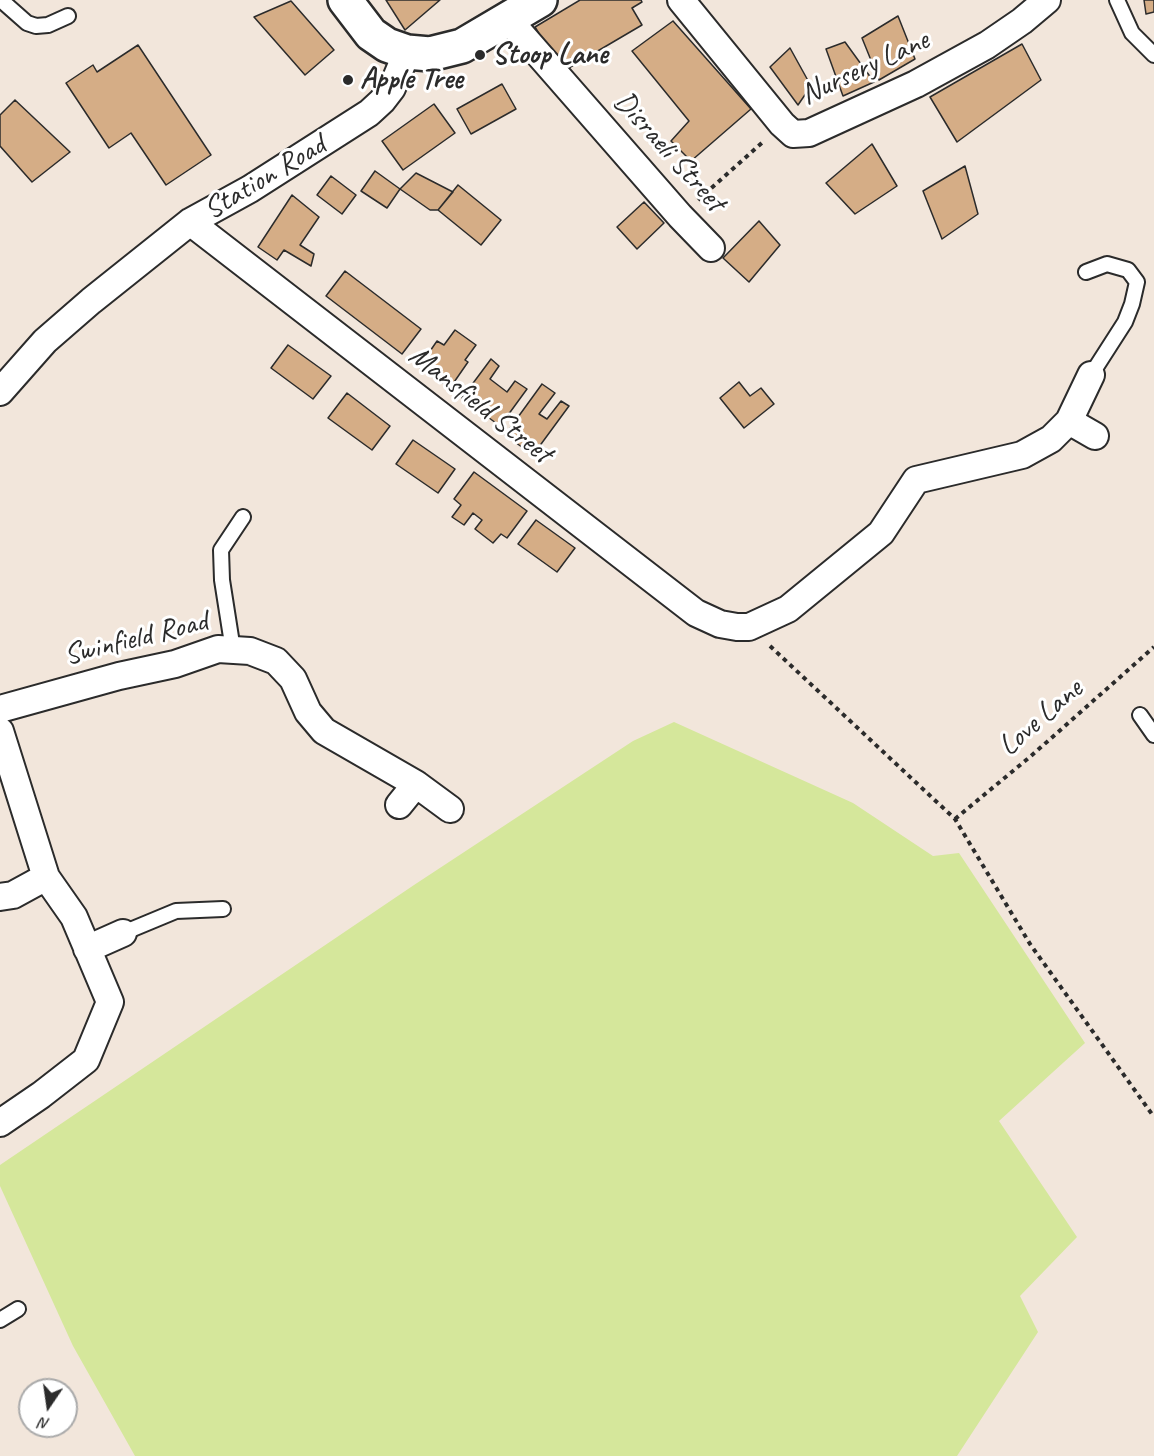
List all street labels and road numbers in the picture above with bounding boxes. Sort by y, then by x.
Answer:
street label: Nursery Lane [795,23,935,113]
street label: Disraeli Street [606,84,732,220]
street label: Station Road [198,128,332,228]
street label: Mansfield Street [401,338,559,472]
street label: Swinfield Road [61,604,211,674]
street label: Love Lane [992,672,1090,764]

